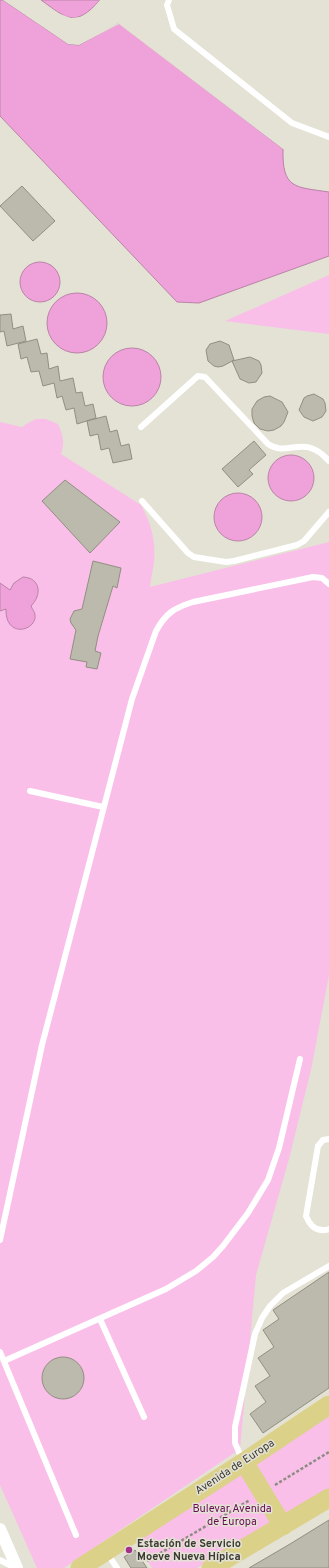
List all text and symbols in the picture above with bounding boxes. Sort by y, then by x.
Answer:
street label: Avenida de Europa [193,1436,278,1498]
park label: Bulevar Avenida de Europa [192,1502,272,1529]
place label: Estación de Servicio Moeve Nueva Hípica [137,1537,241,1564]
marker: Estación de Servicio Moeve Nueva Hípica [124,1545,134,1555]

